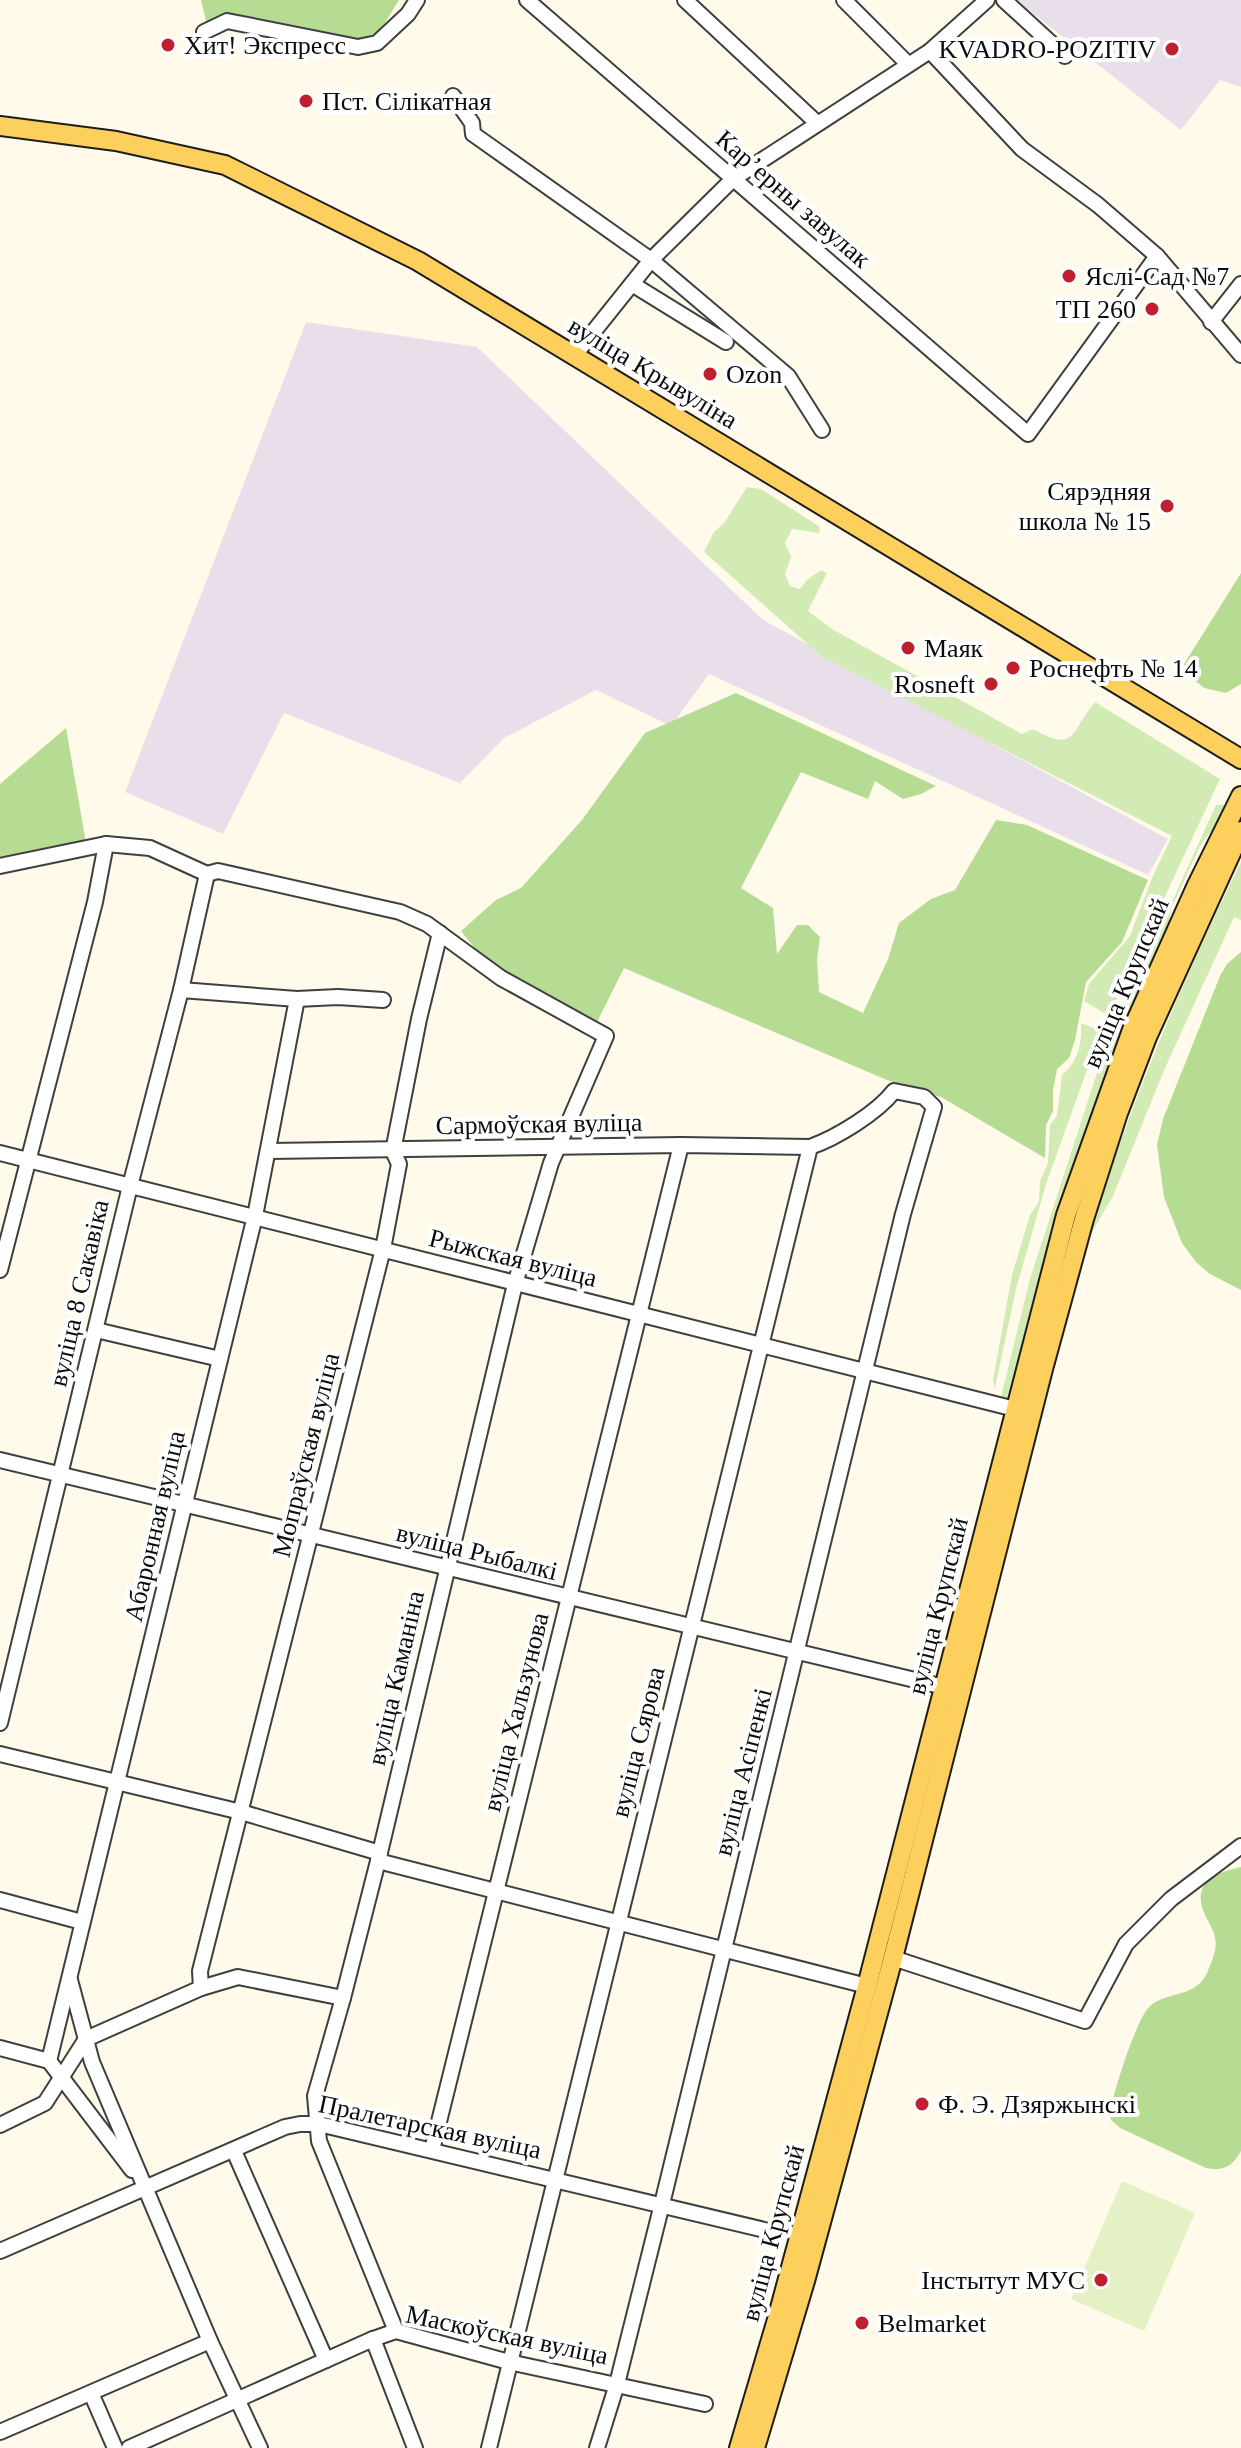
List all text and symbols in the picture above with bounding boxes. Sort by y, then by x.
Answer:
place label: Хит! Экспресс [184,31,346,60]
place label: KVADRO-POZITIV [938,35,1156,64]
marker: Хит! Экспресс [159,36,177,54]
marker: KVADRO-POZITIV [1163,40,1181,58]
place label: Пст. Сілікатная [322,87,491,116]
marker: Пст. Сілікатная [297,92,315,110]
street label: Карʼерны завулак [710,124,876,274]
place label: Яслі-Сад №7 [1085,262,1229,291]
marker: Яслі-Сад №7 [1060,267,1078,285]
place label: ТП 260 [1056,295,1136,324]
marker: ТП 260 [1143,300,1161,318]
street label: вуліца Крывуліна [563,311,743,435]
place label: Ozon [726,360,782,389]
marker: Ozon [701,365,719,383]
place label: Сярэдняя школа № 15 [1019,477,1151,536]
marker: Сярэдняя школа № 15 [1158,497,1176,515]
place label: Маяк [924,634,984,663]
marker: Маяк [899,639,917,657]
place label: Роснефть № 14 [1029,654,1198,683]
marker: Роснефть № 14 [1004,659,1022,677]
place label: Rosneft [894,670,976,699]
marker: Rosneft [982,675,1000,693]
street label: вуліца Крупскай [1077,894,1175,1072]
street label: Сармоўская вуліца [435,1108,643,1140]
street label: вуліца 8 Сакавіка [43,1196,115,1389]
street label: Рыжская вуліца [426,1223,600,1293]
street label: Мопраўская вуліца [267,1349,346,1560]
street label: Абаронная вуліца [119,1427,191,1624]
street label: вуліца Крупскай [902,1514,974,1698]
street label: вуліца Рыбалкі [393,1518,561,1586]
street label: вуліца Каманіна [362,1587,430,1768]
street label: вуліца Хальзунова [477,1609,555,1814]
street label: вуліца Сярова [605,1663,671,1820]
street label: вуліца Асіпенкі [708,1685,778,1859]
street label: Пралетарская вуліца [316,2089,544,2165]
place label: Ф. Э. Дзяржынскі [938,2090,1136,2119]
marker: Ф. Э. Дзяржынскі [913,2095,931,2113]
street label: вуліца Крупскай [736,2141,811,2324]
place label: Інстытут МУС [921,2266,1085,2295]
marker: Інстытут МУС [1092,2271,1110,2289]
street label: Маскоўская вуліца [403,2299,611,2371]
place label: Belmarket [878,2309,987,2338]
marker: Belmarket [853,2314,871,2332]

